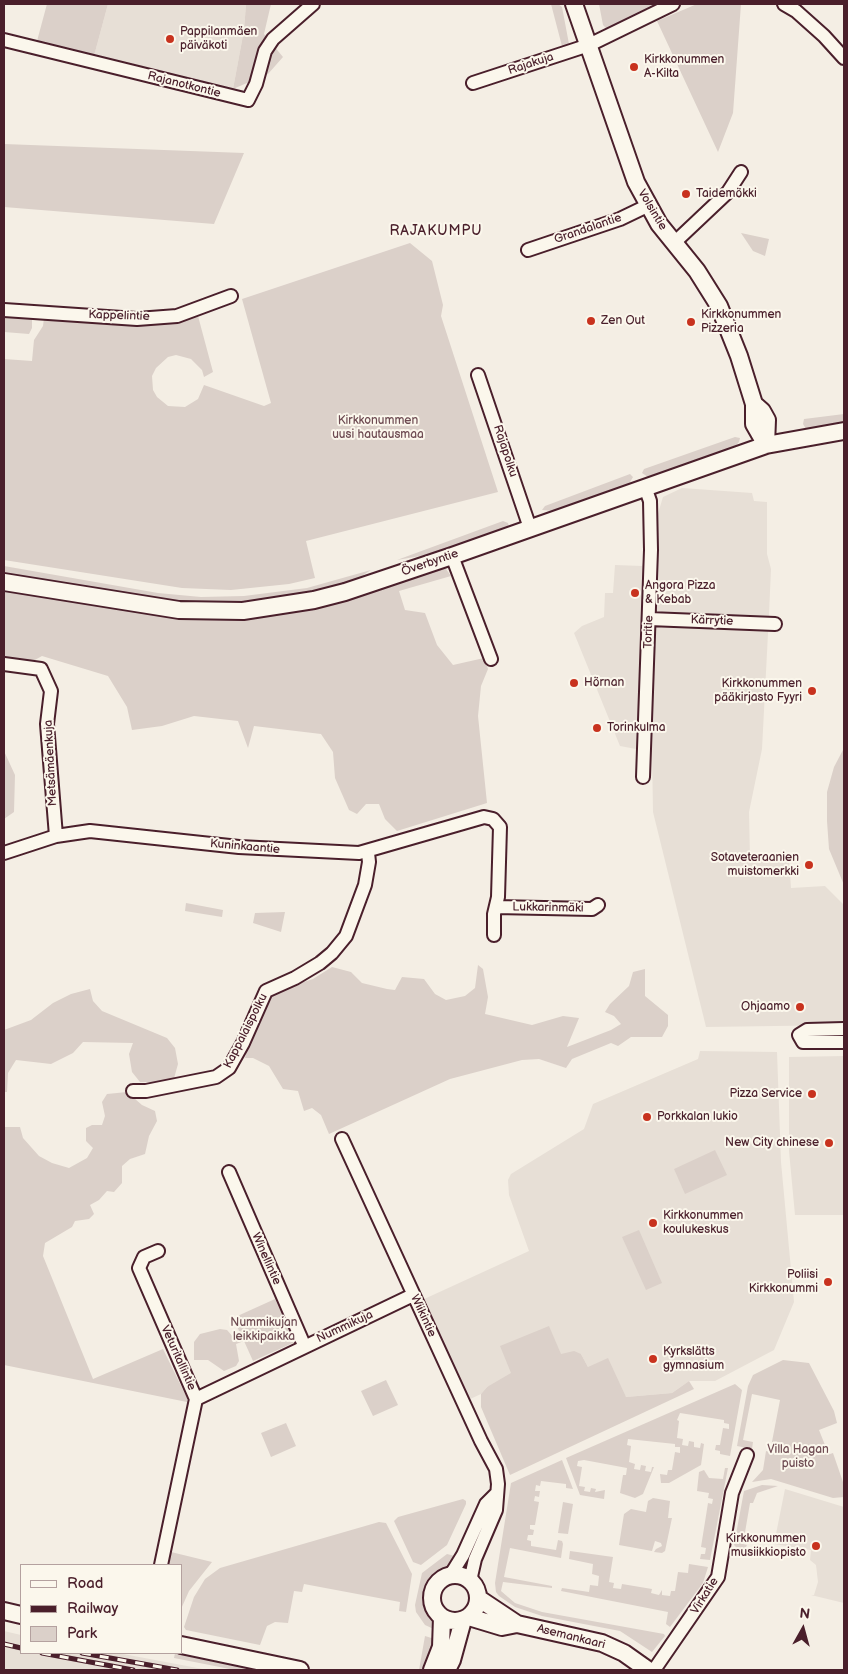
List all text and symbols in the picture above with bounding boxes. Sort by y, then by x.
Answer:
place label: Pappilanmäen päiväkoti [180,25,257,53]
marker: Pappilanmäen päiväkoti [164,33,176,45]
street label: Rajakuja [506,50,556,78]
place label: Kirkkonummen A-Kilta [644,53,724,81]
marker: Kirkkonummen A-Kilta [628,61,640,73]
street label: Rajanotkontie [146,69,222,101]
street label: Volsintie [634,187,670,233]
place label: Taidemökki [696,187,757,201]
marker: Taidemökki [680,188,692,200]
street label: Grandalantie [553,211,623,247]
district label: RAJAKUMPU [388,223,484,239]
street label: Kappelintie [88,308,150,324]
place label: Kirkkonummen Pizzeria [701,308,781,336]
place label: Zen Out [601,314,645,328]
marker: Zen Out [585,315,597,327]
marker: Kirkkonummen Pizzeria [685,316,697,328]
park label: Kirkkonummen uusi hautausmaa [332,414,424,442]
street label: Rajapolku [490,423,520,479]
street label: Överbyntie [400,547,460,579]
place label: Angora Pizza & Kebab [645,579,715,607]
marker: Angora Pizza & Kebab [629,587,641,599]
street label: Kärrytie [690,613,734,629]
street label: Toritie [641,615,657,649]
place label: Hörnan [584,676,624,690]
marker: Hörnan [568,677,580,689]
place label: Kirkkonummen pääkirjasto Fyyri [714,677,802,705]
marker: Kirkkonummen pääkirjasto Fyyri [806,685,818,697]
street label: Metsämäenkuja [42,719,60,807]
place label: Torinkulma [607,721,666,735]
marker: Torinkulma [591,722,603,734]
street label: Kuninkaantie [209,837,281,857]
place label: Sotaveteraanien muistomerkki [711,851,799,879]
marker: Sotaveteraanien muistomerkki [803,859,815,871]
street label: Lukkarinmäki [512,900,584,916]
street label: Kappalaispolku [221,991,271,1071]
place label: Ohjaamo [741,1000,790,1014]
marker: Ohjaamo [794,1001,806,1013]
place label: Pizza Service [730,1087,802,1101]
marker: Pizza Service [806,1088,818,1100]
place label: Porkkalan lukio [657,1110,738,1124]
marker: Porkkalan lukio [641,1111,653,1123]
place label: New City chinese [725,1136,819,1150]
marker: New City chinese [823,1137,835,1149]
place label: Kirkkonummen koulukeskus [663,1209,743,1237]
marker: Kirkkonummen koulukeskus [647,1217,659,1229]
street label: Winellintie [248,1231,284,1287]
place label: Poliisi Kirkkonummi [749,1268,818,1296]
marker: Poliisi Kirkkonummi [822,1276,834,1288]
street label: Wiikintie [407,1293,439,1339]
street label: Nummikuja [315,1308,375,1346]
park label: Nummikujan leikkipaikka [230,1316,298,1344]
street label: Veturitallintie [157,1323,199,1393]
place label: Kyrkslätts gymnasium [663,1345,724,1373]
marker: Kyrkslätts gymnasium [647,1353,659,1365]
park label: Villa Hagan puisto [767,1443,829,1471]
place label: Kirkkonummen musiikkiopisto [726,1532,806,1560]
marker: Kirkkonummen musiikkiopisto [810,1540,822,1552]
legend [20,1564,182,1654]
text: Road [67,1574,103,1593]
street label: Virkatie [688,1575,722,1617]
text: Railway [67,1599,118,1618]
north arrow [778,1604,828,1654]
text: N [799,1605,811,1623]
street label: Asemankaari [535,1622,607,1652]
text: Park [67,1624,97,1643]

